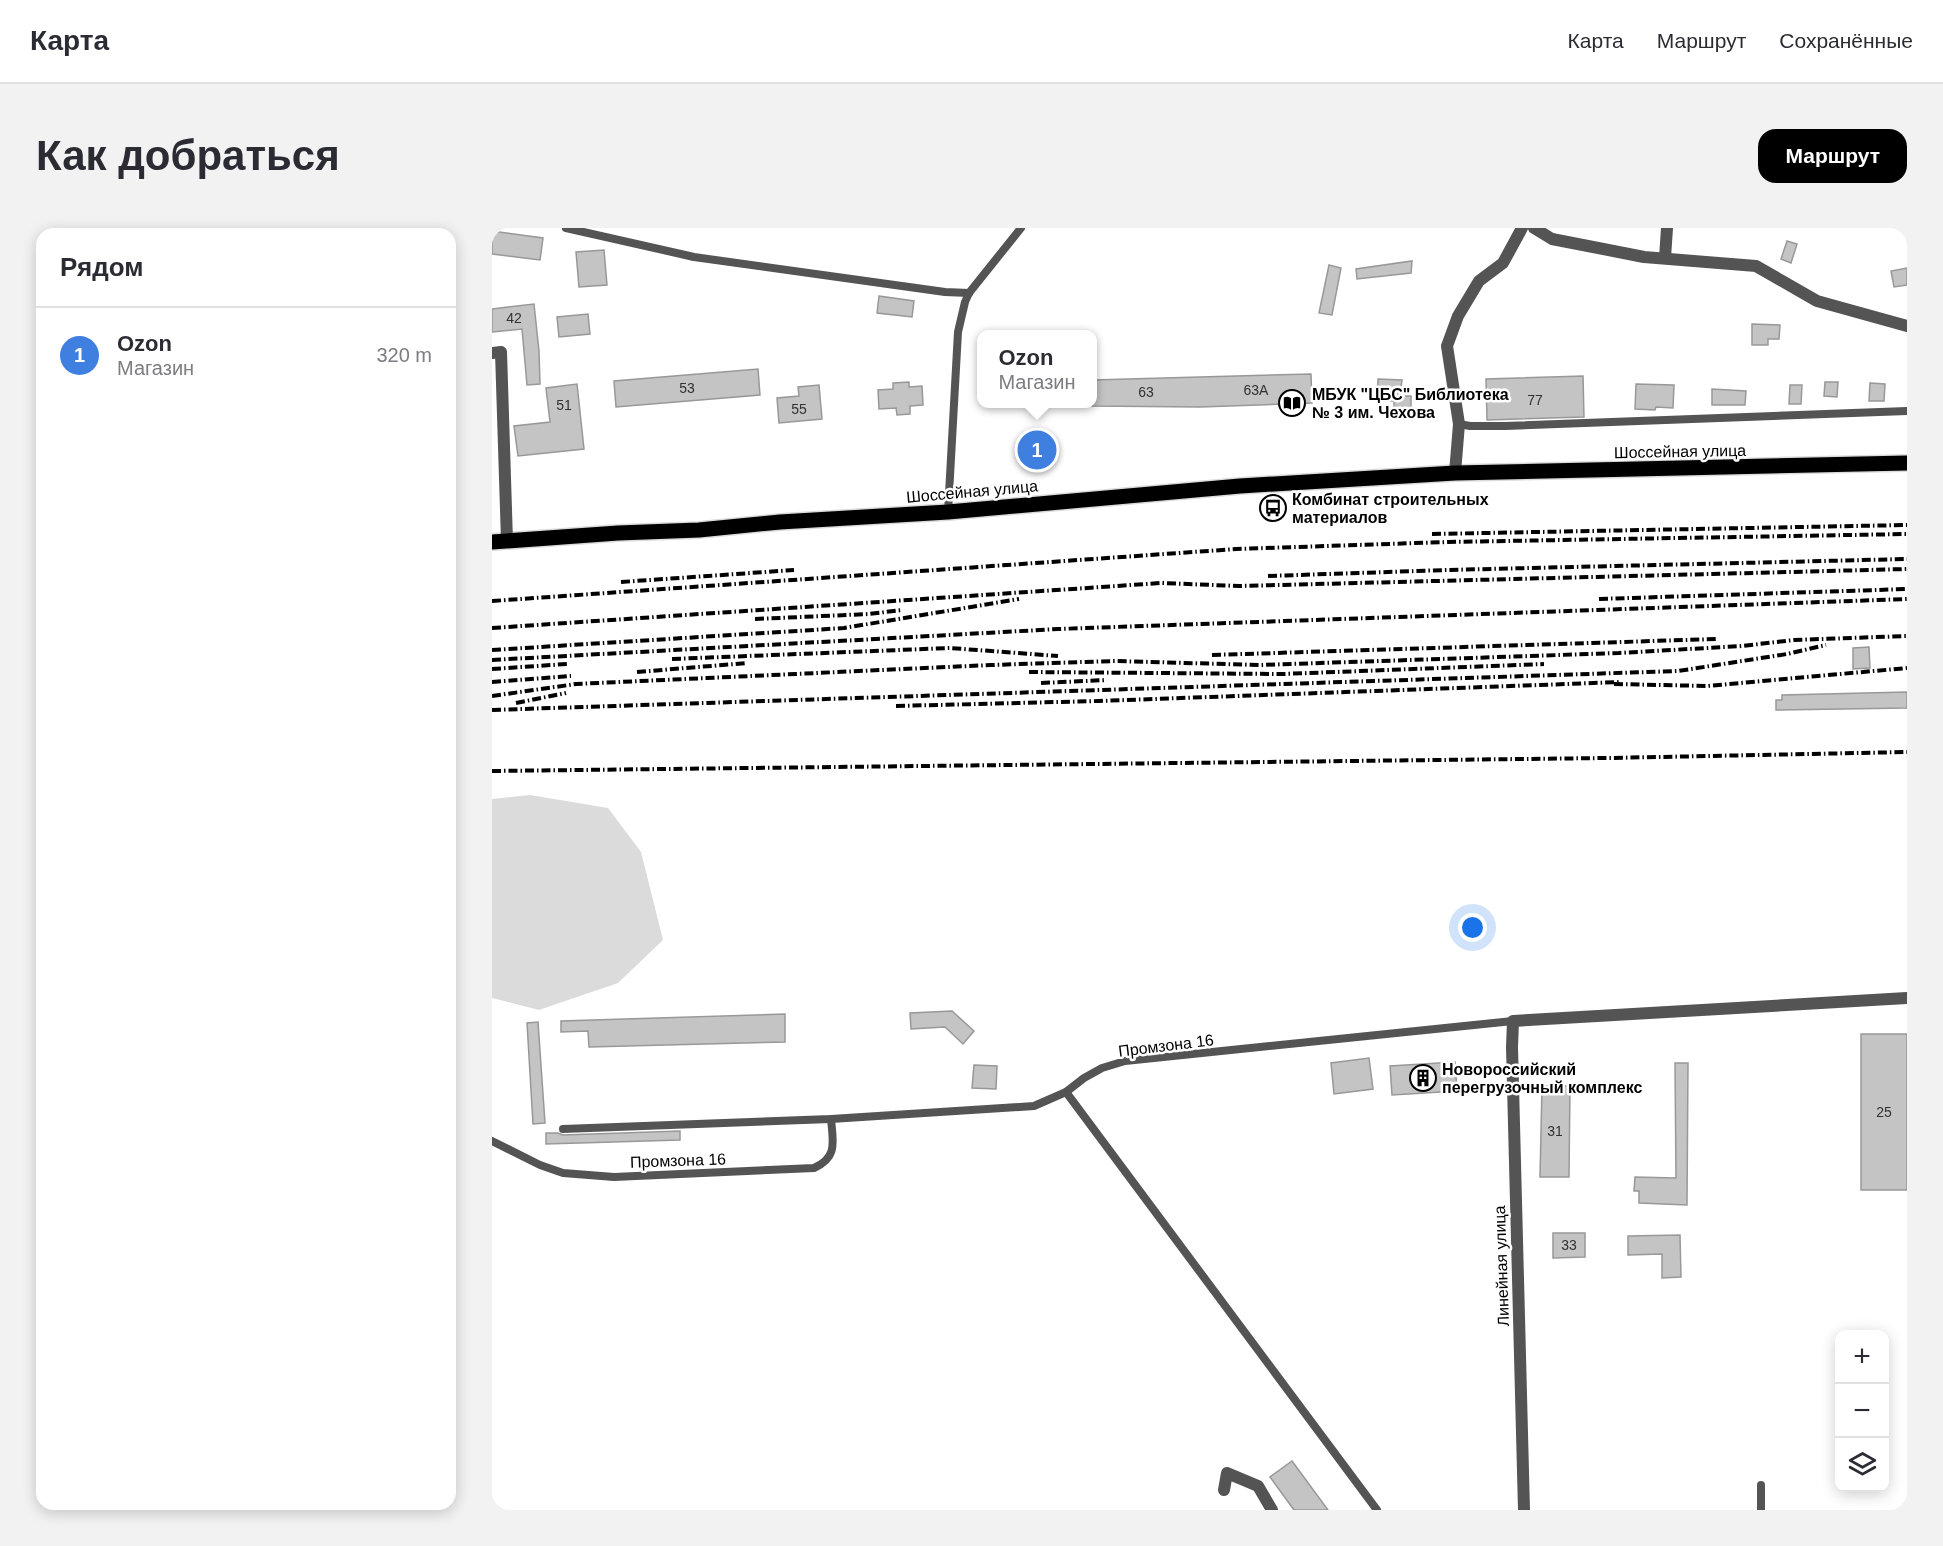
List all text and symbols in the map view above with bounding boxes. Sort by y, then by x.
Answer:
text: Карта [30,25,109,56]
text: Карта [1568,29,1624,52]
text: Маршрут [1657,29,1746,52]
text: Сохранённые [1779,29,1913,52]
button: Маршрут [1758,129,1907,183]
text: Как добраться [36,132,340,179]
text: Рядом [60,252,143,282]
house number: 42 [506,310,522,326]
popup [977,330,1097,408]
text: Ozon [117,331,172,356]
text: 1 [74,344,85,366]
text: 320 m [376,344,432,366]
text: Ozon [998,345,1053,370]
text: Магазин [117,357,194,379]
text: Магазин [998,371,1076,393]
house number: 53 [679,380,695,396]
house number: 63А [1244,382,1269,398]
house number: 63 [1138,384,1154,400]
place label: МБУК "ЦБС" Библиотека № 3 им. Чехова [1312,386,1509,421]
library icon: МБУК "ЦБС" Библиотека № 3 им. Чехова [1277,388,1307,418]
house number: 77 [1527,392,1543,408]
house number: 51 [556,397,572,413]
house number: 55 [791,401,807,417]
pin: 1 [1018,428,1056,472]
street label: Шоссейная улица [1614,442,1746,461]
street label: Шоссейная улица [905,477,1039,506]
place label: Комбинат строительных материалов [1292,491,1489,526]
bus stop icon: Комбинат строительных материалов [1258,493,1288,523]
your location [1458,913,1487,942]
street label: Промзона 16 [1117,1031,1215,1060]
place label: Новороссийский перегрузочный комплекс [1442,1061,1642,1096]
building icon: Новороссийский перегрузочный комплекс [1408,1063,1438,1093]
house number: 25 [1876,1104,1892,1120]
house number: 31 [1547,1123,1563,1139]
street label: Промзона 16 [630,1150,726,1171]
street label: Линейная улица [1491,1205,1512,1327]
house number: 33 [1561,1237,1577,1253]
map controls [1835,1330,1889,1492]
button: + [1835,1330,1889,1384]
button: − [1835,1384,1889,1438]
button: layers [1835,1438,1889,1492]

